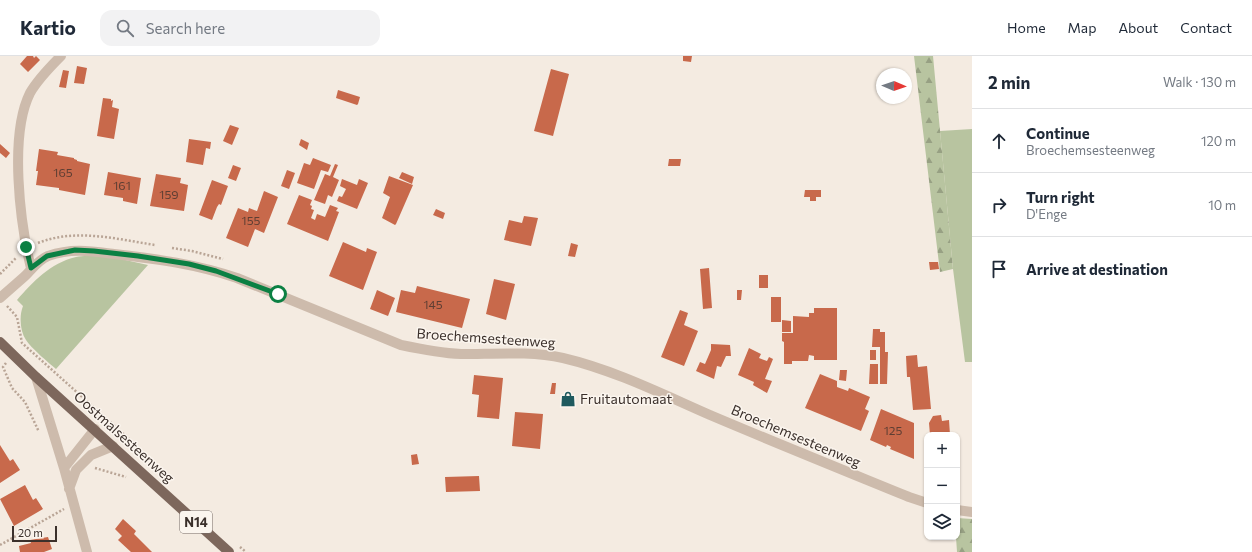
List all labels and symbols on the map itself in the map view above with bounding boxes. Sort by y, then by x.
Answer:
north arrow [876,68,912,104]
house number: 165 [53,165,73,179]
house number: 161 [113,178,131,192]
house number: 159 [159,187,179,201]
house number: 155 [242,213,261,227]
route end [17,238,35,256]
route start [269,285,287,303]
house number: 145 [423,297,443,311]
street label: Broechemsesteenweg [416,324,556,351]
street label: Oostmalsesteenweg [71,387,178,486]
shop icon: Fruitautomaat [559,390,577,408]
place label: Fruitautomaat [580,390,673,407]
street label: Broechemsesteenweg [729,401,864,471]
house number: 125 [884,423,902,437]
road number: N14 [180,511,212,533]
scale bar [12,524,57,543]

